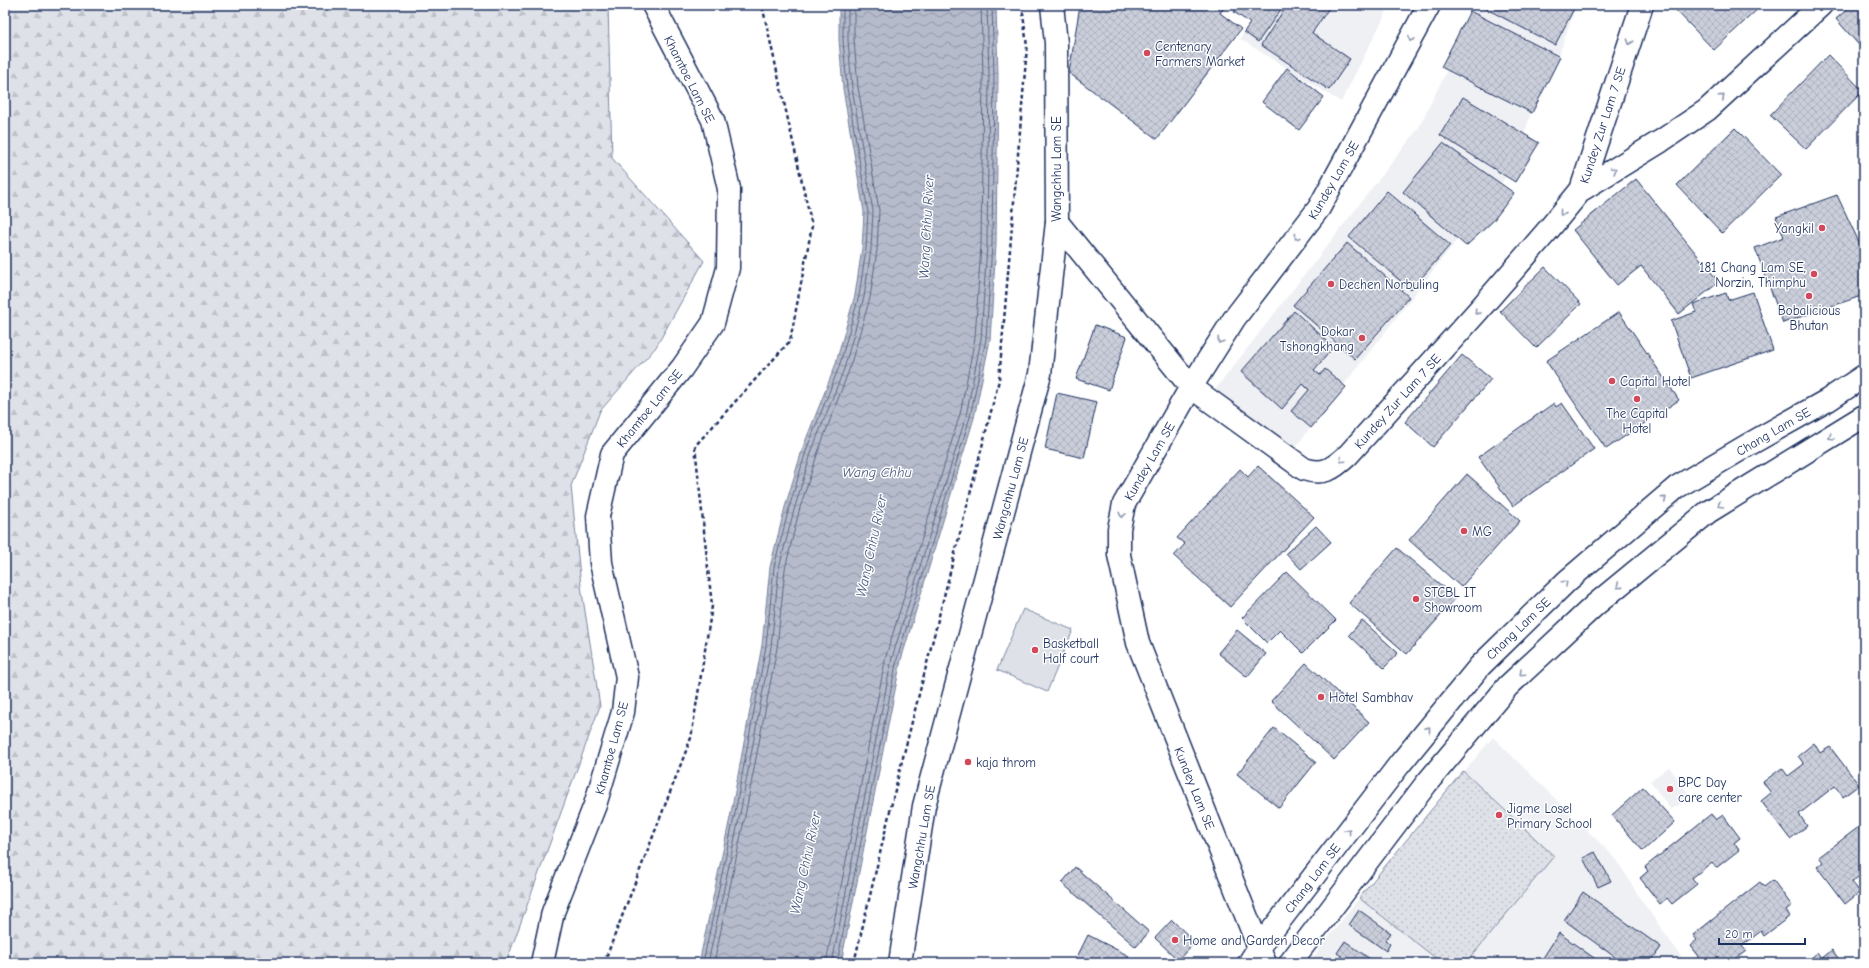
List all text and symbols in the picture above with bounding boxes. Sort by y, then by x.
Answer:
street label: Khamtoe Lam SE [661,33,718,125]
one-way arrow [1408,35,1415,42]
one-way arrow [1626,38,1634,45]
place label: Centenary Farmers Market [1155,39,1246,69]
marker: Centenary Farmers Market [1142,48,1152,58]
street label: Kundey Zur Lam 7 SE [1576,65,1629,185]
one-way arrow [1717,95,1725,102]
street label: Wangchhu Lam SE [1049,116,1064,222]
street label: Kundey Lam SE [1305,138,1362,222]
one-way arrow [1610,167,1617,174]
water label: Wang Chhu River [915,173,938,279]
one-way arrow [1559,209,1566,216]
place label: Yangkil [1774,221,1814,236]
marker: Yangkil [1817,223,1827,233]
one-way arrow [1295,232,1302,239]
place label: 181 Chang Lam SE, Norzin, Thimphu [1699,260,1806,290]
marker: 181 Chang Lam SE, Norzin, Thimphu [1809,269,1819,279]
place label: Dechen Norbuling [1339,277,1439,292]
marker: Dechen Norbuling [1326,279,1336,289]
marker: Bobalicious Bhutan [1804,291,1814,301]
place label: Bobalicious Bhutan [1778,303,1840,333]
one-way arrow [1474,307,1481,315]
place label: Dokar Tshongkhang [1280,324,1355,354]
marker: Dokar Tshongkhang [1357,333,1367,343]
one-way arrow [1217,337,1225,344]
street label: Kundey Zur Lam 7 SE [1351,351,1444,452]
street label: Khamtoe Lam SE [613,366,685,450]
place label: Capital Hotel [1620,374,1691,389]
marker: Capital Hotel [1607,376,1617,386]
marker: The Capital Hotel [1632,394,1642,404]
street label: Chang Lam SE [1733,404,1813,459]
place label: The Capital Hotel [1606,406,1668,436]
street label: Kundey Lam SE [1121,419,1178,503]
one-way arrow [1828,432,1835,439]
street label: Wangchhu Lam SE [990,435,1031,541]
one-way arrow [1339,455,1347,463]
water label: Wang Chhu [842,464,912,481]
water label: Wang Chhu River [852,492,891,599]
one-way arrow [1659,496,1667,503]
one-way arrow [1717,500,1724,507]
one-way arrow [1118,512,1126,518]
place label: MG [1472,524,1492,539]
marker: MG [1459,526,1469,536]
one-way arrow [1560,580,1568,588]
one-way arrow [1616,581,1623,588]
place label: STCBL IT Showroom [1424,585,1482,615]
marker: STCBL IT Showroom [1411,594,1421,604]
street label: Chang Lam SE [1483,594,1554,663]
place label: Basketball Half court [1043,636,1100,666]
marker: Basketball Half court [1030,645,1040,655]
one-way arrow [1519,668,1527,676]
place label: Hotel Sambhav [1329,690,1413,705]
marker: Hotel Sambhav [1316,692,1326,702]
street label: Khamtoe Lam SE [592,700,631,796]
one-way arrow [1424,726,1431,733]
street label: Kundey Lam SE [1171,745,1218,832]
place label: kaja throm [976,755,1036,770]
marker: kaja throm [963,757,973,767]
place label: BPC Day care center [1678,775,1743,805]
street label: Wangchhu Lam SE [905,784,938,890]
marker: BPC Day care center [1665,784,1675,794]
place label: Jigme Losel Primary School [1507,801,1592,831]
water label: Wang Chhu River [786,809,825,916]
marker: Jigme Losel Primary School [1494,810,1504,820]
one-way arrow [1343,828,1350,835]
street label: Chang Lam SE [1281,840,1344,916]
scale bar [1719,920,1805,946]
text: 20 m [1725,927,1753,941]
place label: Home and Garden Decor [1183,933,1326,948]
marker: Home and Garden Decor [1170,935,1180,945]

